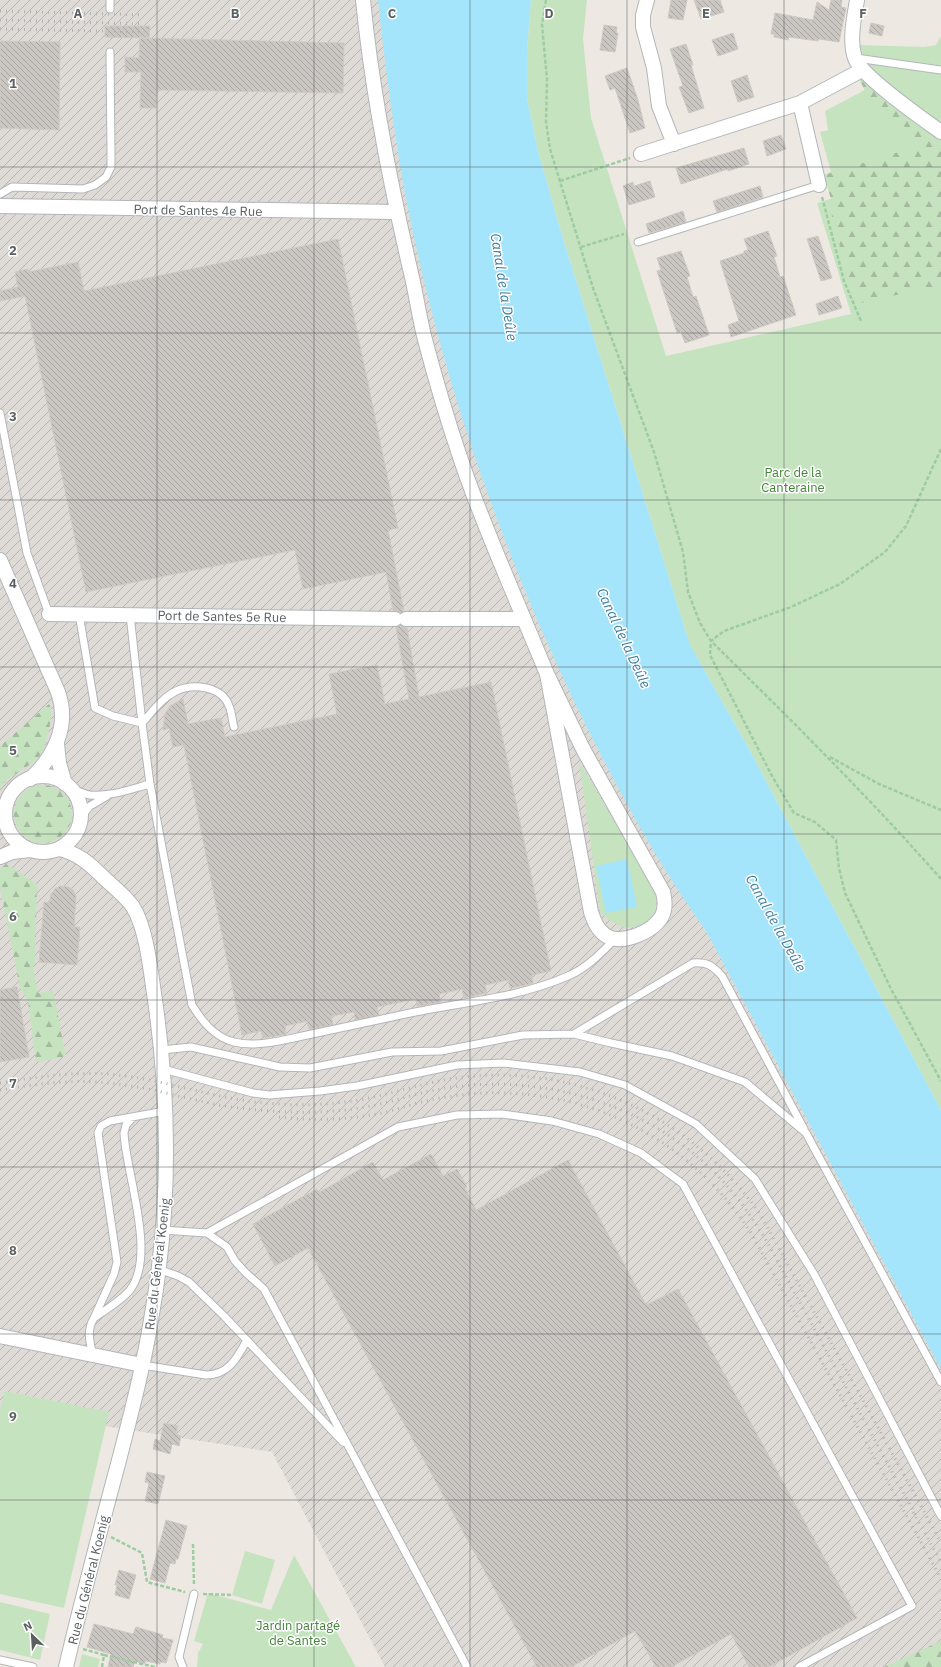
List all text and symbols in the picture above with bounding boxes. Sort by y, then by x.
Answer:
text: A [74,5,83,22]
text: B [231,5,240,22]
text: C [388,5,397,22]
text: D [544,5,554,22]
text: E [702,5,710,22]
text: F [859,5,867,22]
text: 1 [9,75,17,92]
street label: Port de Santes 4e Rue [133,201,263,220]
water label: Canal de la Deûle [487,232,521,342]
text: 2 [9,242,17,259]
text: 3 [9,408,17,425]
park label: Parc de la Canteraine [761,464,825,496]
text: 4 [9,575,17,592]
water label: Canal de la Deûle [593,585,655,691]
street label: Port de Santes 5e Rue [157,607,287,626]
text: 5 [9,742,17,759]
water label: Canal de la Deûle [742,871,810,975]
text: 6 [9,908,17,925]
text: 7 [9,1075,17,1092]
street label: Rue du Général Koenig [141,1197,174,1331]
text: 8 [9,1242,17,1259]
text: 9 [9,1408,17,1425]
street label: Rue du Général Koenig [64,1514,113,1647]
north arrow [12,1615,52,1655]
park label: Jardin partagé de Santes [256,1617,340,1649]
text: N [21,1618,34,1634]

